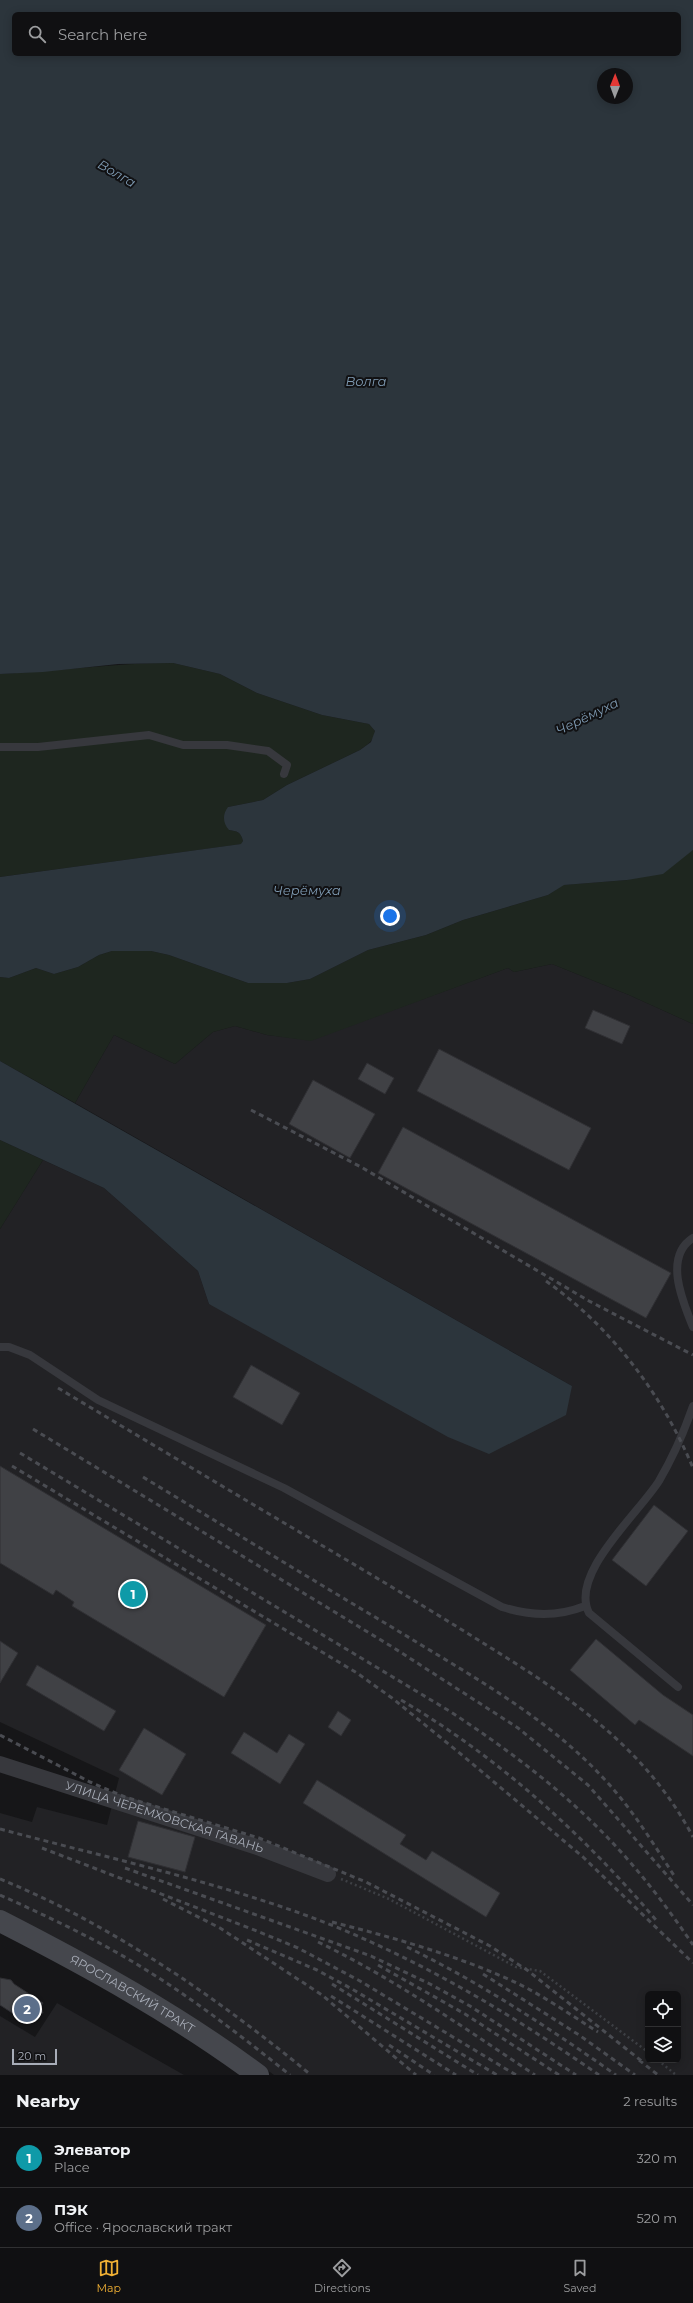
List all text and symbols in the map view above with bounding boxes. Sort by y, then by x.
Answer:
search box [12,12,681,56]
icon: search [26,23,48,45]
text: Search here [58,25,147,44]
north arrow [597,68,633,104]
water label: Волга [95,156,139,190]
water label: Волга [345,373,387,389]
water label: Черёмуха [553,694,621,738]
water label: Черёмуха [273,882,341,898]
your location [380,906,400,926]
pin: 1 [120,1579,146,1609]
street label: УЛИЦА ЧЕРЕМХОВСКАЯ ГАВАНЬ [64,1778,266,1856]
street label: ЯРОСЛАВСКИЙ ТРАКТ [67,1951,198,2036]
map controls [645,1991,681,2063]
button: locate [645,1991,681,2027]
pin: 2 [14,1994,40,2024]
button: layers [645,2027,681,2063]
scale bar [12,2047,57,2066]
text: 20 m [18,2049,46,2063]
text: Nearby [16,2091,80,2111]
text: 2 results [623,2093,677,2109]
text: Элеватор [54,2140,130,2159]
text: 1 [26,2150,32,2166]
text: 320 m [637,2150,677,2166]
text: Place [54,2159,90,2175]
text: ПЭК [54,2200,88,2219]
text: 2 [25,2210,33,2226]
text: 520 m [637,2210,677,2226]
text: Office · Ярославский тракт [54,2219,232,2235]
tab: Map [97,2257,121,2295]
tab: Directions [314,2257,370,2295]
tab: Saved [563,2257,596,2295]

